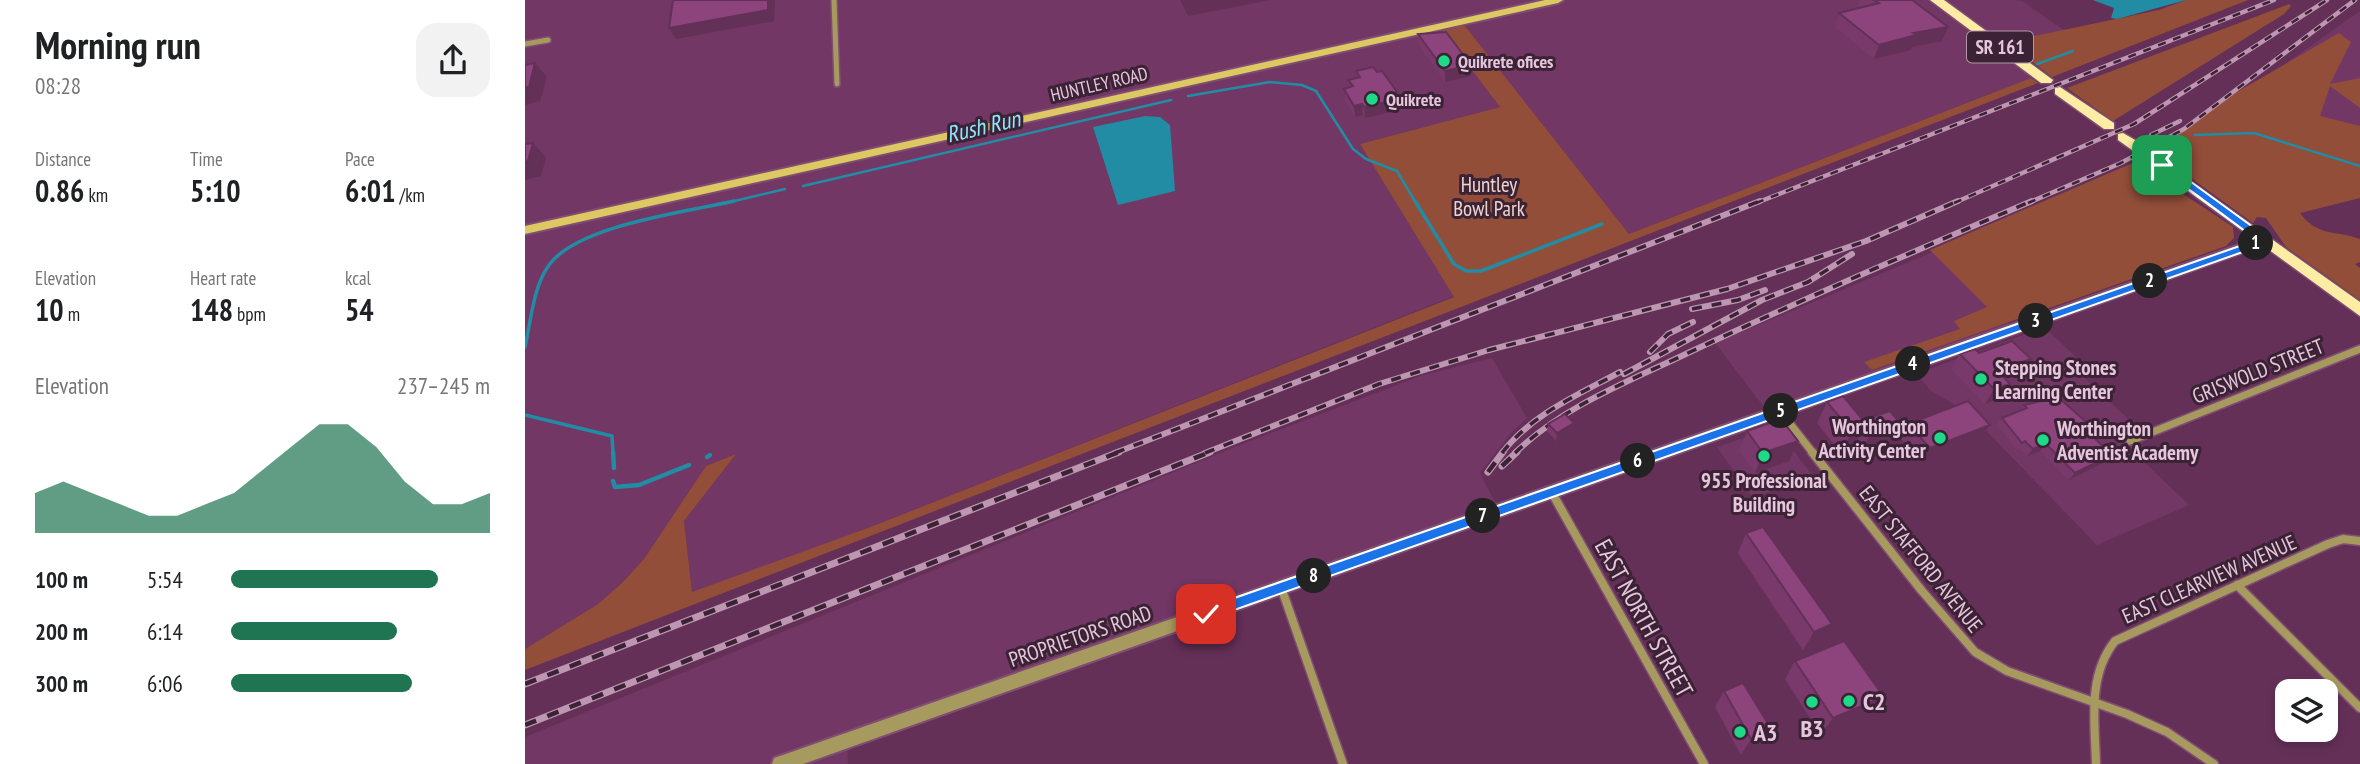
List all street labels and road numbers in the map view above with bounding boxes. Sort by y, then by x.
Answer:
road number: SR 161 [1967,32,2033,62]
street label: HUNTLEY ROAD [1048,62,1150,106]
street label: GRISWOLD STREET [2188,332,2328,410]
street label: EAST STAFFORD AVENUE [1853,480,1989,638]
street label: EAST CLEARVIEW AVENUE [2118,528,2300,630]
street label: EAST NORTH STREET [1588,534,1700,703]
street label: PROPRIETORS ROAD [1005,599,1155,673]

